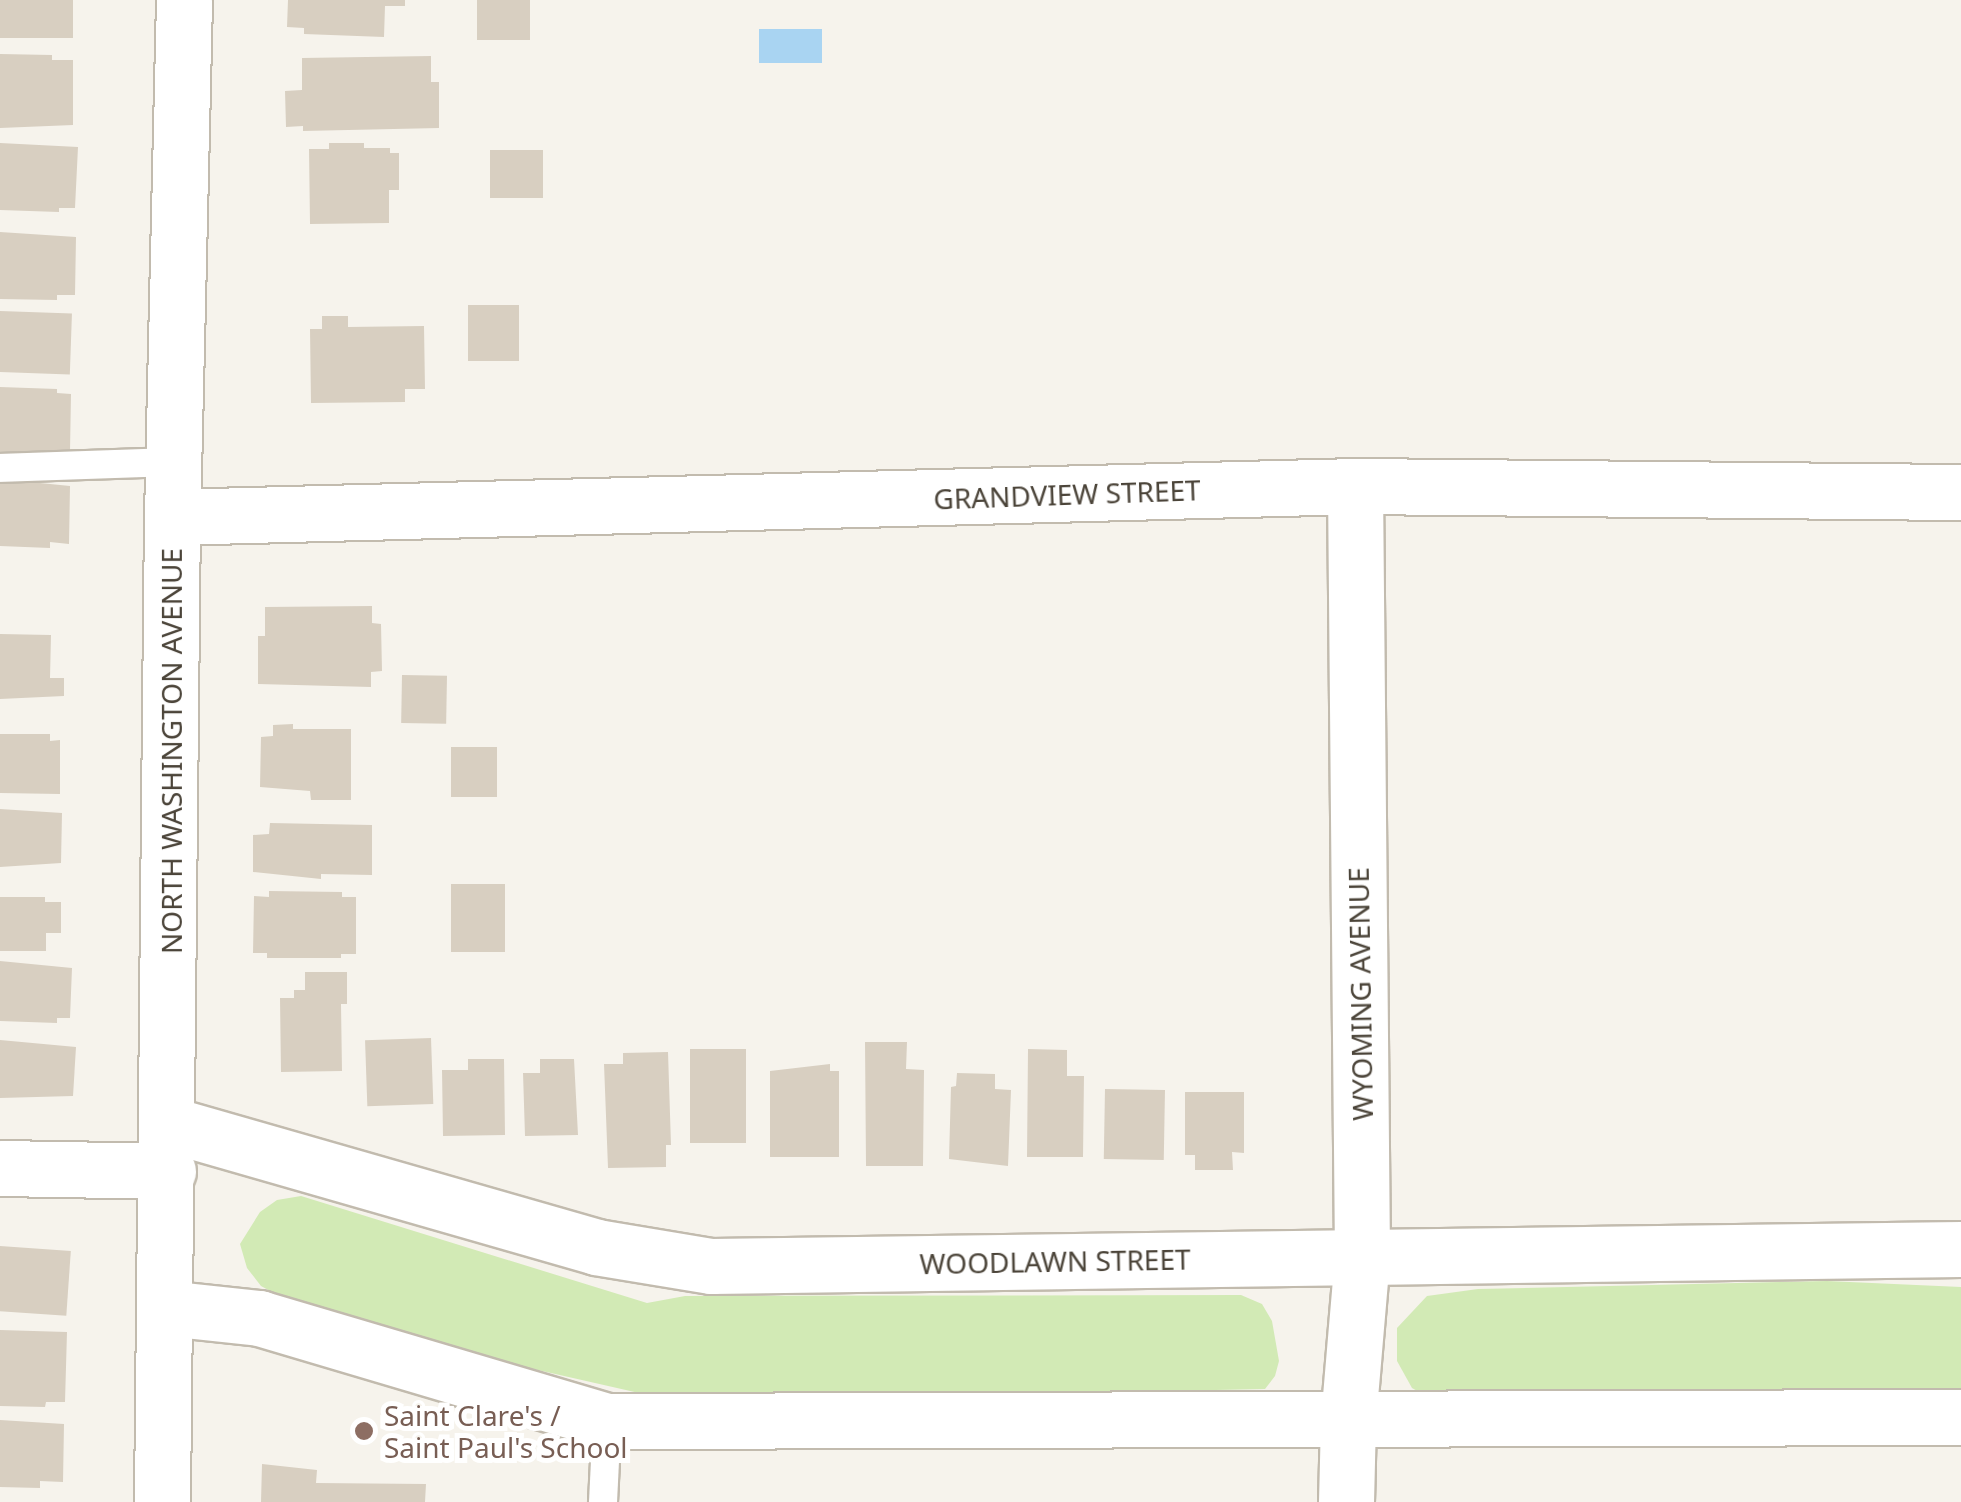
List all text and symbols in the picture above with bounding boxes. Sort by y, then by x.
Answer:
street label: GRANDVIEW STREET [933,473,1201,515]
street label: NORTH WASHINGTON AVENUE [154,548,188,954]
street label: WYOMING AVENUE [1341,867,1379,1121]
street label: WOODLAWN STREET [919,1242,1191,1280]
place label: Saint Clare's / Saint Paul's School [384,1398,628,1464]
marker: Saint Clare's / Saint Paul's School [353,1420,375,1442]

